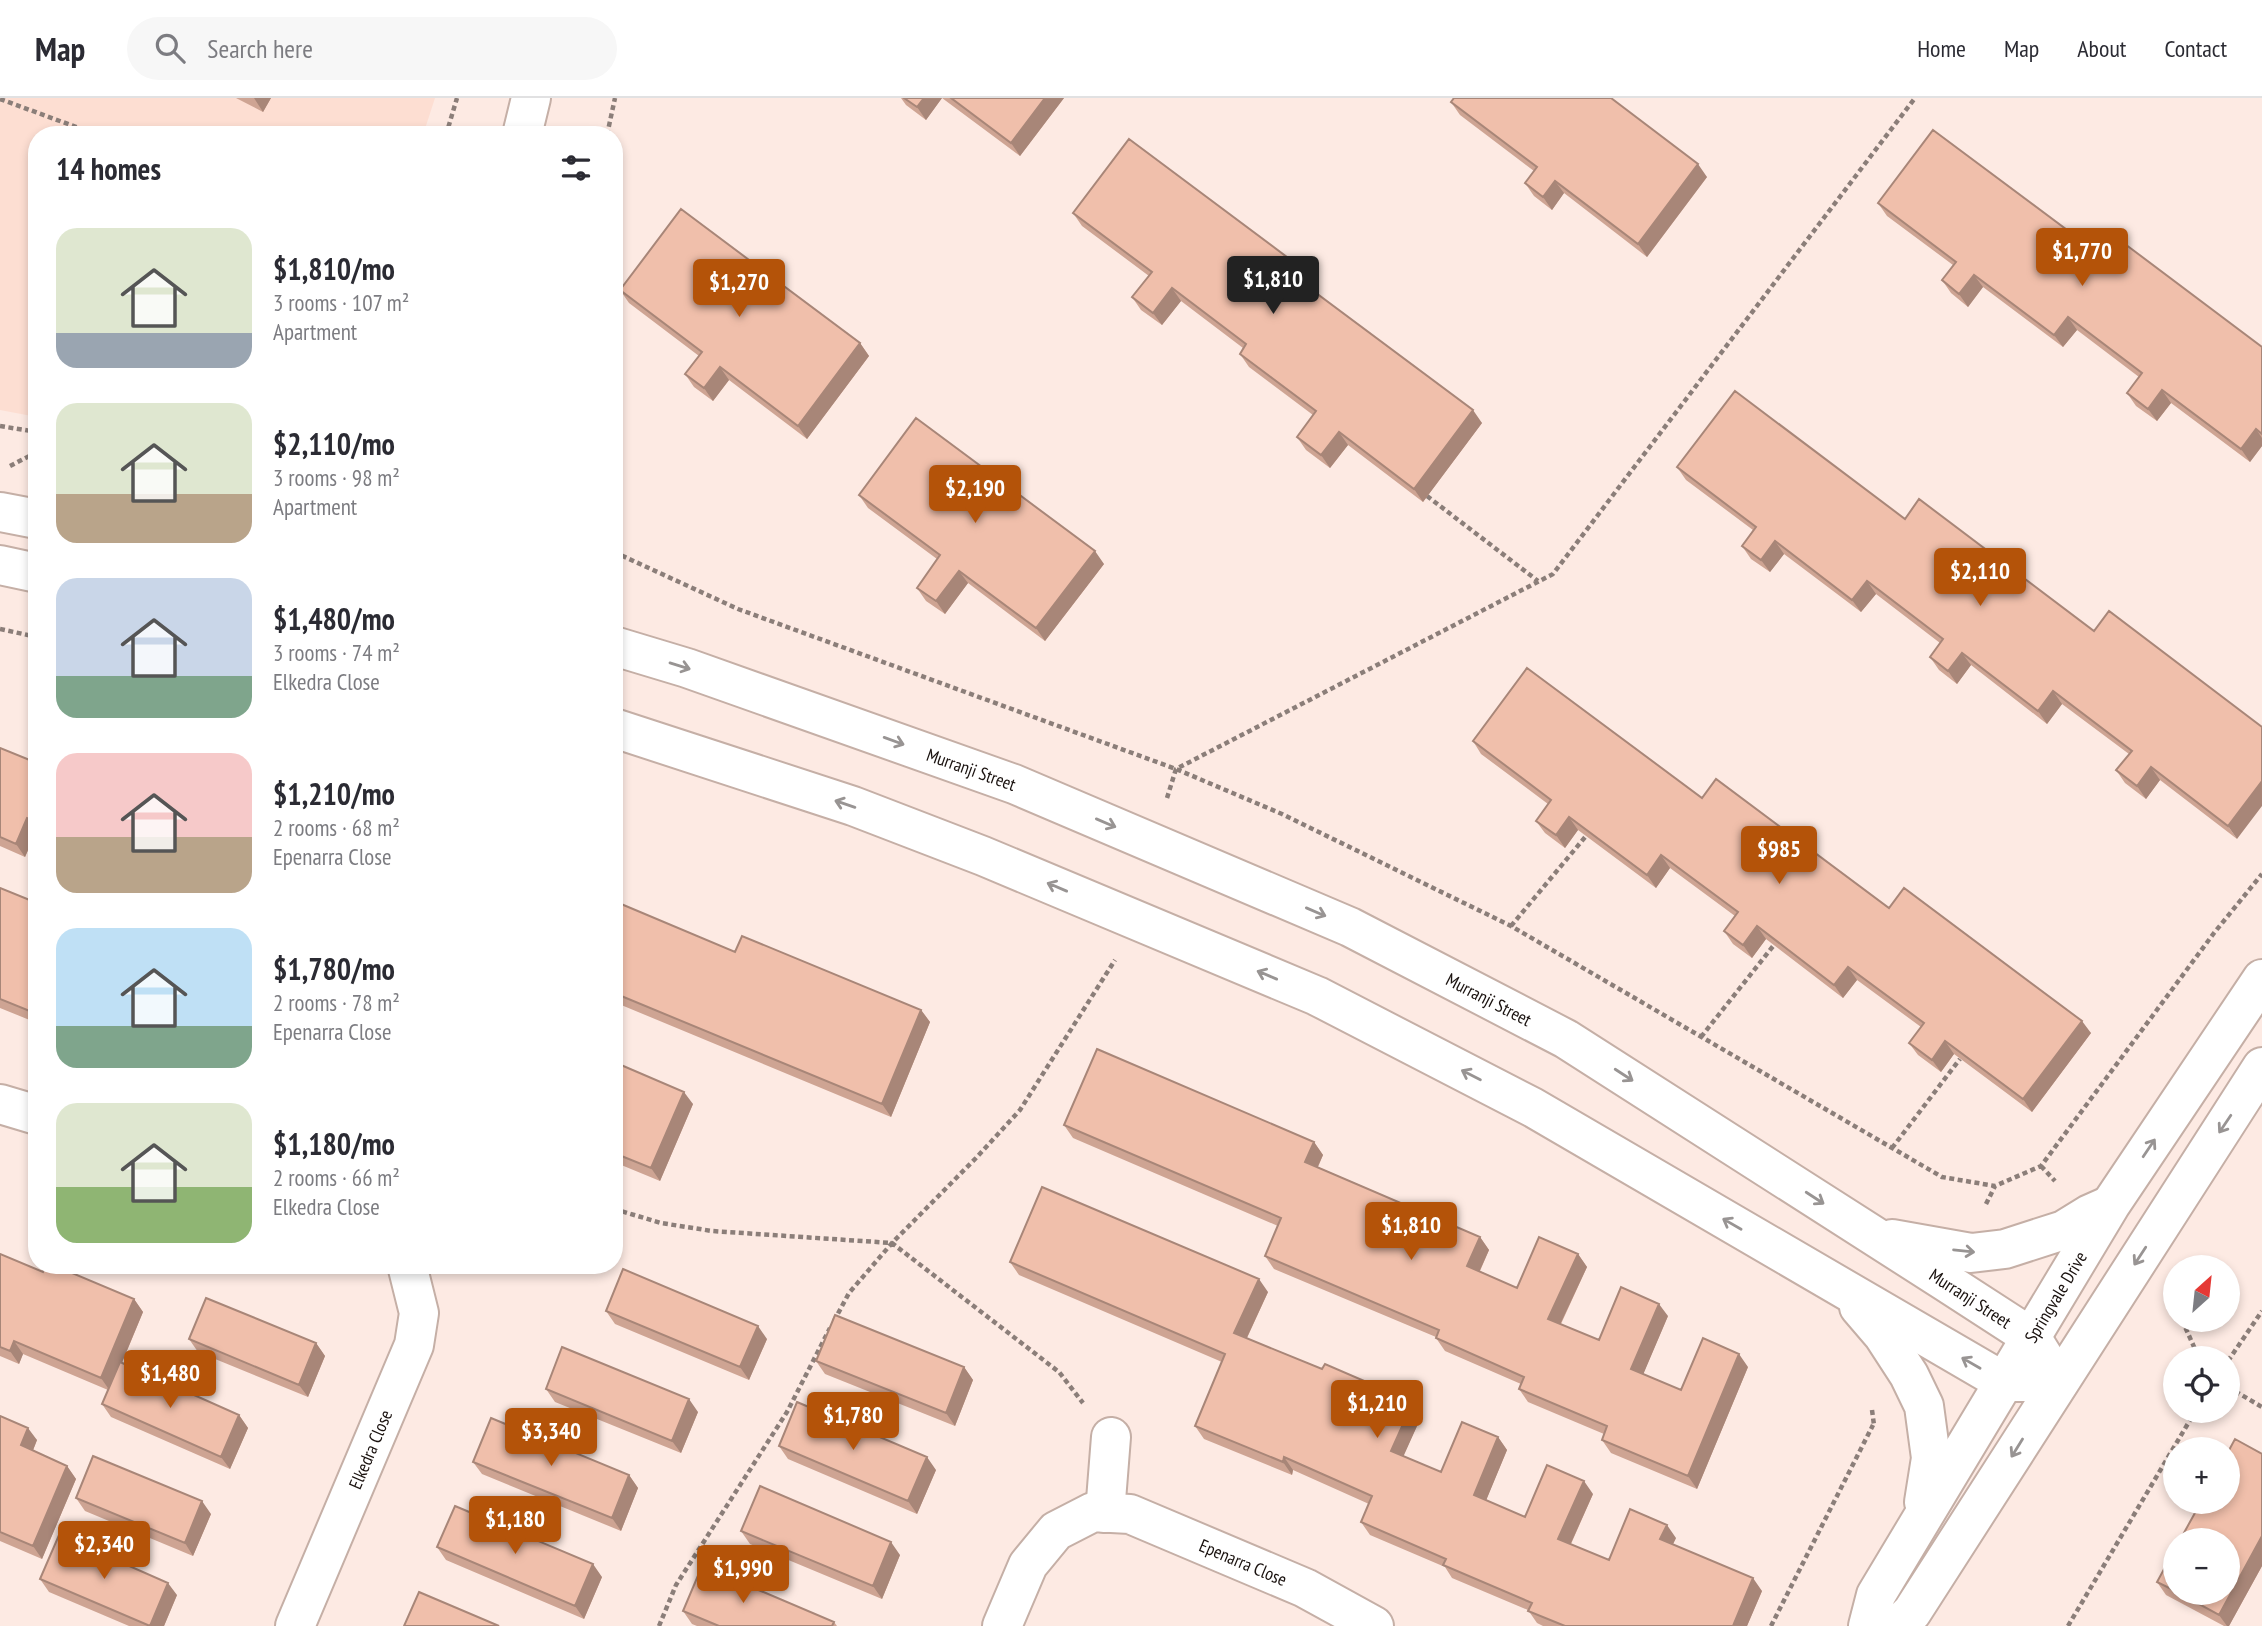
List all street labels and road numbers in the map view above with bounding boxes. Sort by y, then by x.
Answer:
street label: Murranji Street [924,742,1019,795]
street label: Murranji Street [1442,967,1536,1031]
street label: Springvale Drive [2019,1247,2092,1347]
street label: Murranji Street [1925,1263,2016,1333]
street label: Elkedra Close [343,1406,397,1492]
street label: Epenarra Close [1196,1533,1290,1591]

